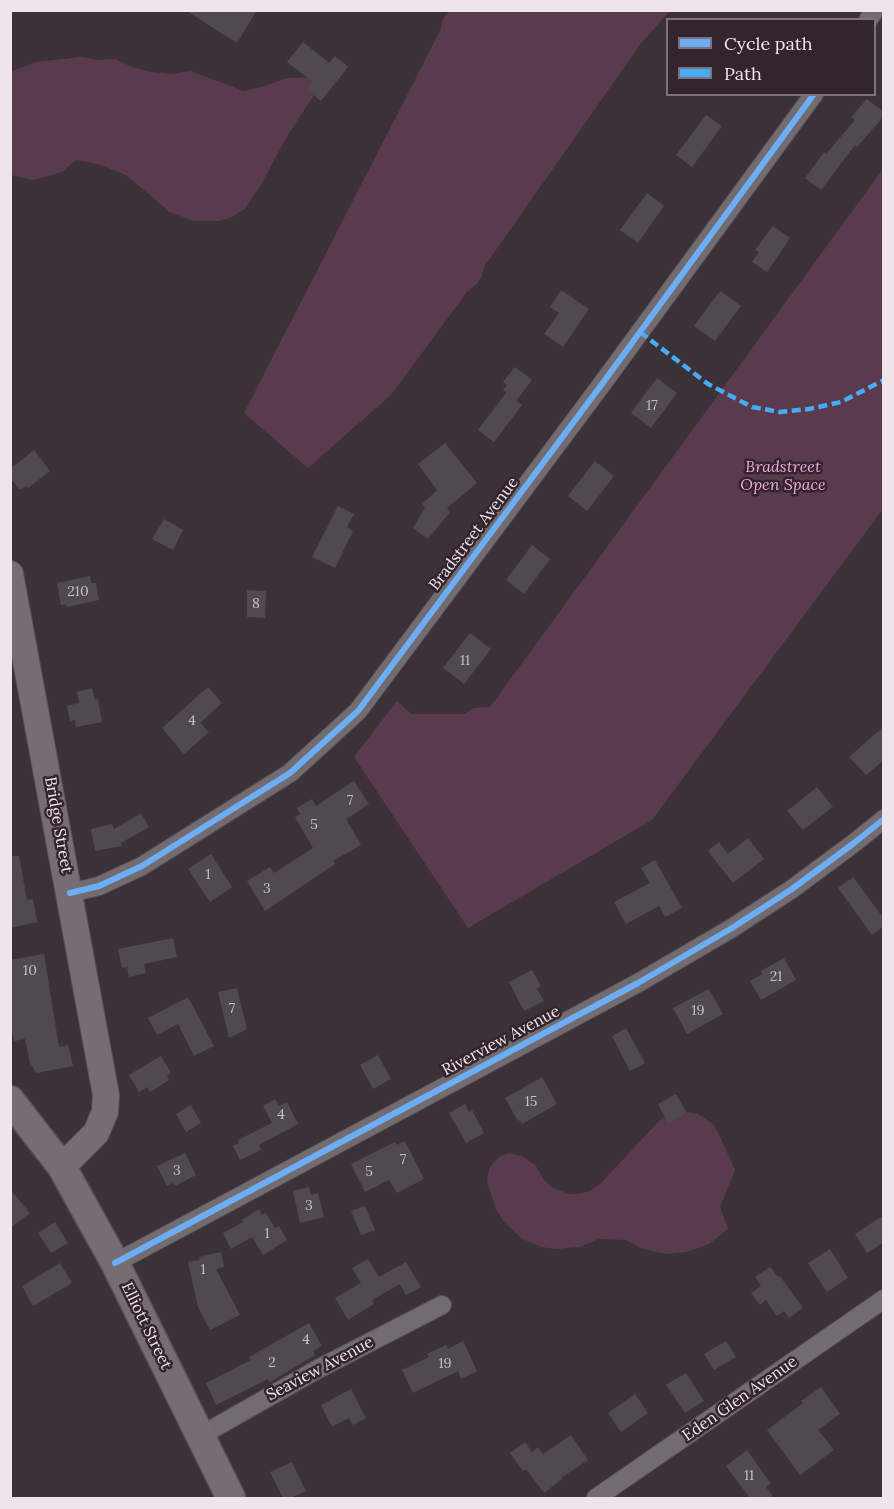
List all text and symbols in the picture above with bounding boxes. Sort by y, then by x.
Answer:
legend [666,18,876,96]
text: Cycle path [724,32,813,55]
text: Path [724,62,762,85]
house number: 17 [646,398,658,414]
park label: Bradstreet Open Space [740,457,826,495]
street label: Bradstreet Avenue [425,474,523,594]
house number: 210 [67,584,89,600]
house number: 8 [252,596,260,612]
house number: 11 [460,653,470,669]
house number: 4 [188,713,196,729]
street label: Bridge Street [40,775,76,875]
house number: 7 [347,793,353,809]
house number: 5 [310,817,318,833]
house number: 1 [205,867,211,883]
house number: 3 [263,881,271,897]
house number: 10 [23,963,37,979]
house number: 21 [770,969,782,985]
house number: 7 [229,1001,235,1017]
street label: Riverview Avenue [439,1002,563,1080]
house number: 19 [691,1003,705,1019]
house number: 15 [525,1094,537,1110]
house number: 4 [277,1107,285,1123]
house number: 7 [400,1152,406,1168]
house number: 3 [173,1163,181,1179]
house number: 5 [365,1164,373,1180]
house number: 3 [305,1198,313,1214]
house number: 1 [264,1226,270,1242]
house number: 1 [200,1262,206,1278]
street label: Elliott Street [117,1279,175,1373]
house number: 4 [302,1332,310,1348]
street label: Seaview Avenue [263,1333,377,1405]
street label: Eden Glen Avenue [679,1352,801,1446]
house number: 2 [268,1355,276,1371]
house number: 19 [438,1356,452,1372]
house number: 11 [744,1468,754,1484]

